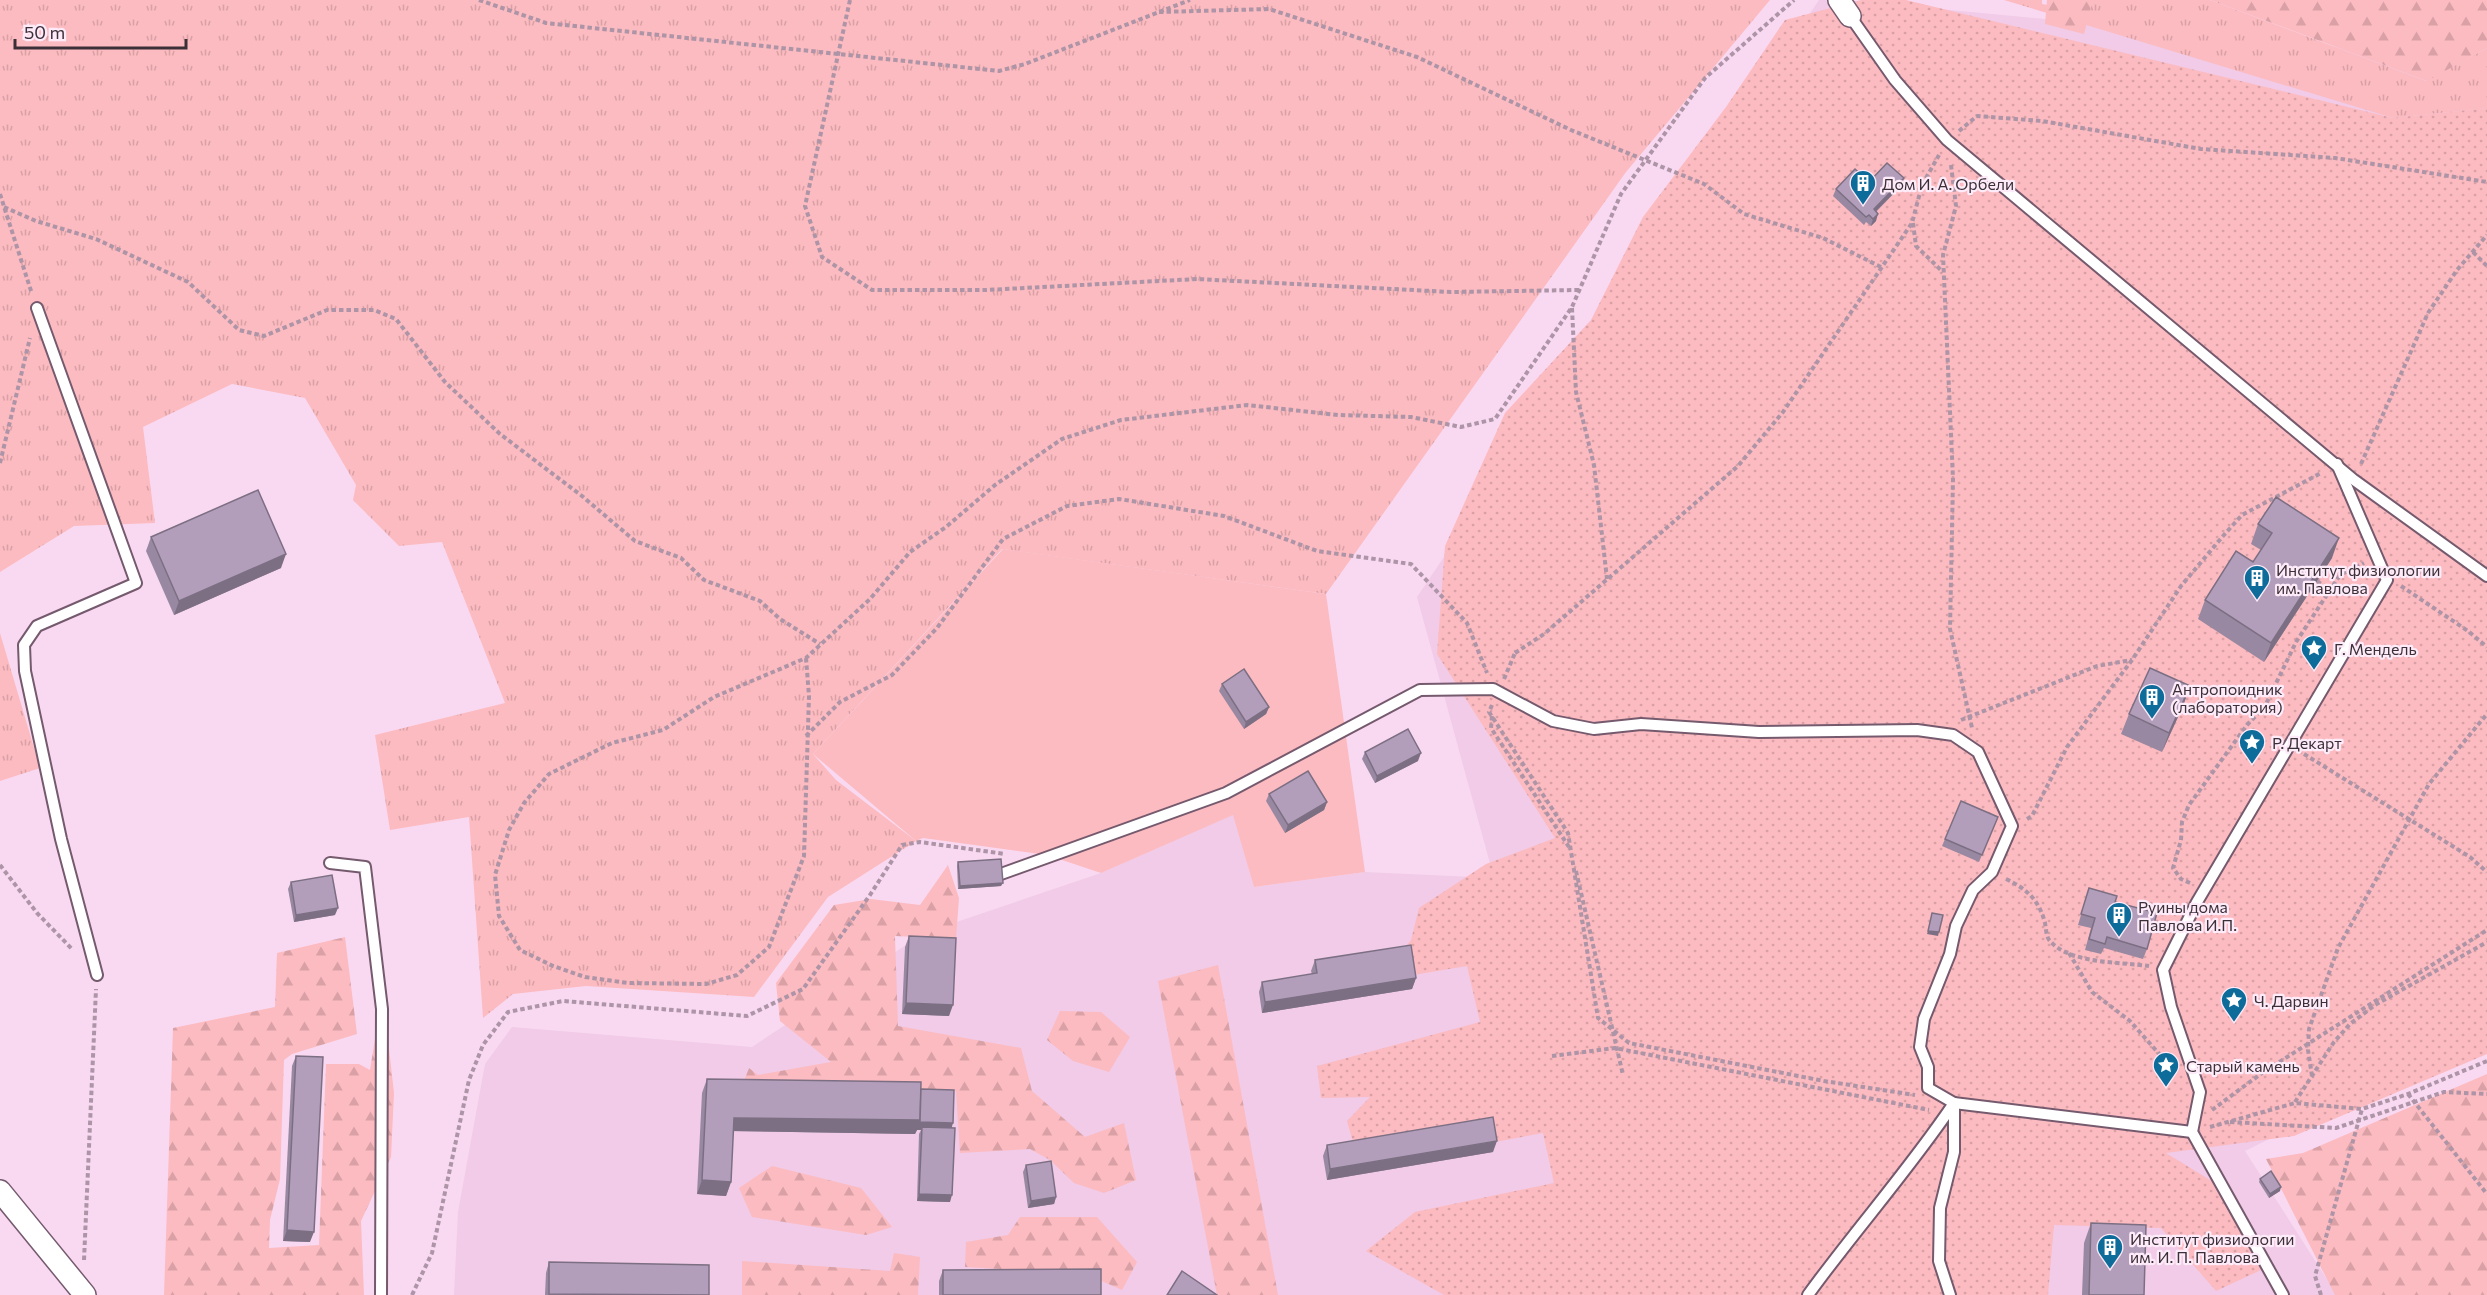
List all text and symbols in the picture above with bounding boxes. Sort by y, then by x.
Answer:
scale bar [15,12,186,50]
text: 50 m [24,21,65,43]
building icon: Дом И. А. Орбели [1848,168,1878,206]
place label: Дом И. А. Орбели [1882,174,2014,193]
place label: Институт физиологии им. Павлова [2276,560,2441,597]
building icon: Институт физиологии им. Павлова [2242,563,2272,601]
place icon: Г. Мендель [2299,633,2329,671]
place label: Г. Мендель [2334,639,2417,658]
place label: Антропоидник (лаборатория) [2172,679,2283,716]
building icon: Антропоидник (лаборатория) [2137,682,2167,720]
place icon: Р. Декарт [2237,727,2267,765]
place label: Р. Декарт [2272,733,2342,752]
place label: Руины дома Павлова И.П. [2138,897,2237,934]
building icon: Руины дома Павлова И.П. [2104,900,2134,938]
place icon: Ч. Дарвин [2219,985,2249,1023]
place label: Ч. Дарвин [2254,991,2329,1010]
place icon: Старый камень [2151,1050,2181,1088]
place label: Старый камень [2186,1056,2300,1075]
place label: Институт физиологии им. И. П. Павлова [2130,1229,2295,1266]
building icon: Институт физиологии им. И. П. Павлова [2095,1232,2125,1270]

